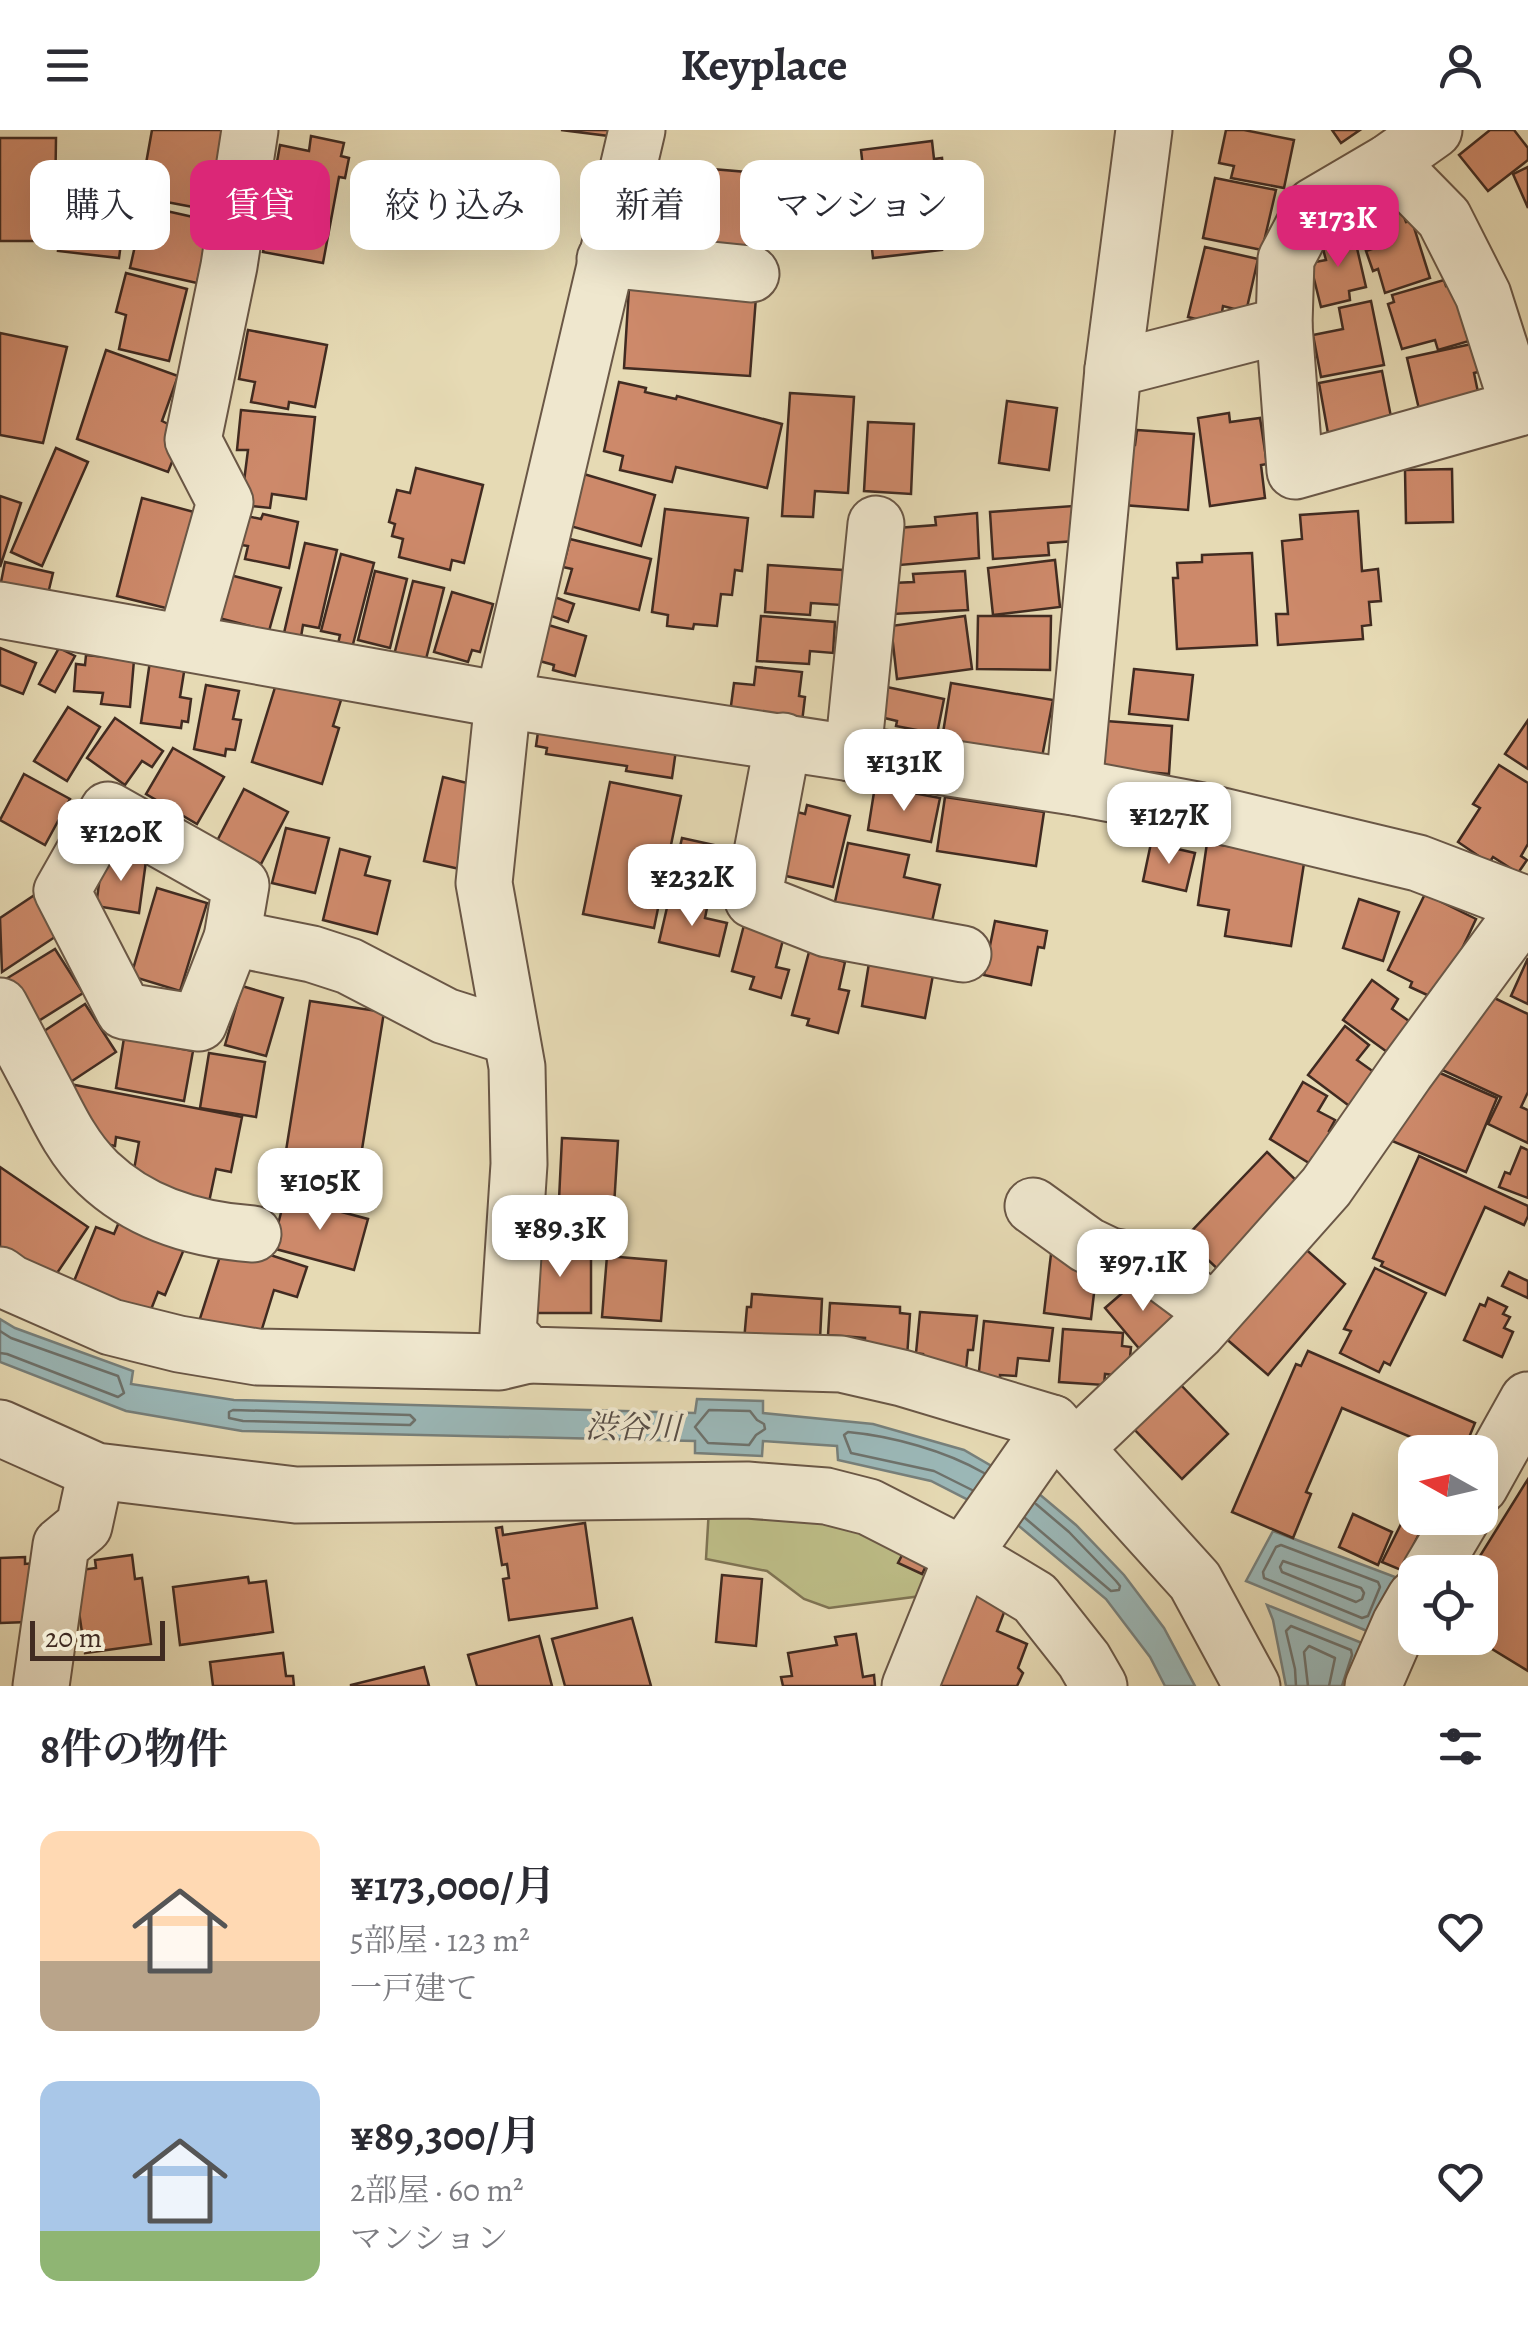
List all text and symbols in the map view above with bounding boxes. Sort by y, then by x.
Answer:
text: Keyplace [681,34,847,96]
icon: menu [40,38,95,93]
icon: person [1433,38,1488,93]
chip: 購入 [30,160,170,250]
chip: 賃貸 [190,160,330,250]
chip: 絞り込み [350,160,560,250]
chip: 新着 [580,160,720,250]
chip: マンション [740,160,984,250]
pin: ¥173K [1268,185,1408,270]
text: ¥173K [1299,195,1377,239]
pin: ¥131K [834,729,974,814]
text: ¥131K [866,739,942,783]
pin: ¥127K [1099,782,1239,867]
text: ¥127K [1129,792,1209,836]
pin: ¥120K [51,799,191,884]
text: ¥120K [80,809,162,853]
pin: ¥232K [622,844,762,929]
text: ¥232K [650,854,734,898]
pin: ¥105K [250,1148,390,1233]
text: ¥105K [280,1158,360,1202]
pin: ¥89.3K [479,1195,641,1280]
text: ¥89.3K [514,1205,606,1249]
pin: ¥97.1K [1062,1229,1224,1314]
text: ¥97.1K [1099,1239,1187,1283]
water label: 渋谷川 [585,1404,684,1450]
north arrow [1398,1435,1498,1535]
map controls [1398,1435,1498,1655]
button: locate [1398,1555,1498,1655]
scale bar [30,1616,165,1660]
text: 20 m [45,1619,102,1657]
icon: filters [1433,1719,1488,1774]
text: 8件の物件 [40,1720,228,1777]
text: ¥173,000/月 [350,1857,556,1914]
icon: home [120,1871,240,1991]
icon: heart [1433,1904,1488,1959]
text: 5部屋 · 123 m² [350,1918,530,1962]
text: 一戸建て [350,1966,478,2010]
text: ¥89,300/月 [350,2107,541,2164]
icon: home [120,2121,240,2241]
icon: heart [1433,2154,1488,2209]
text: 2部屋 · 60 m² [350,2168,524,2212]
text: マンション [350,2216,509,2260]

